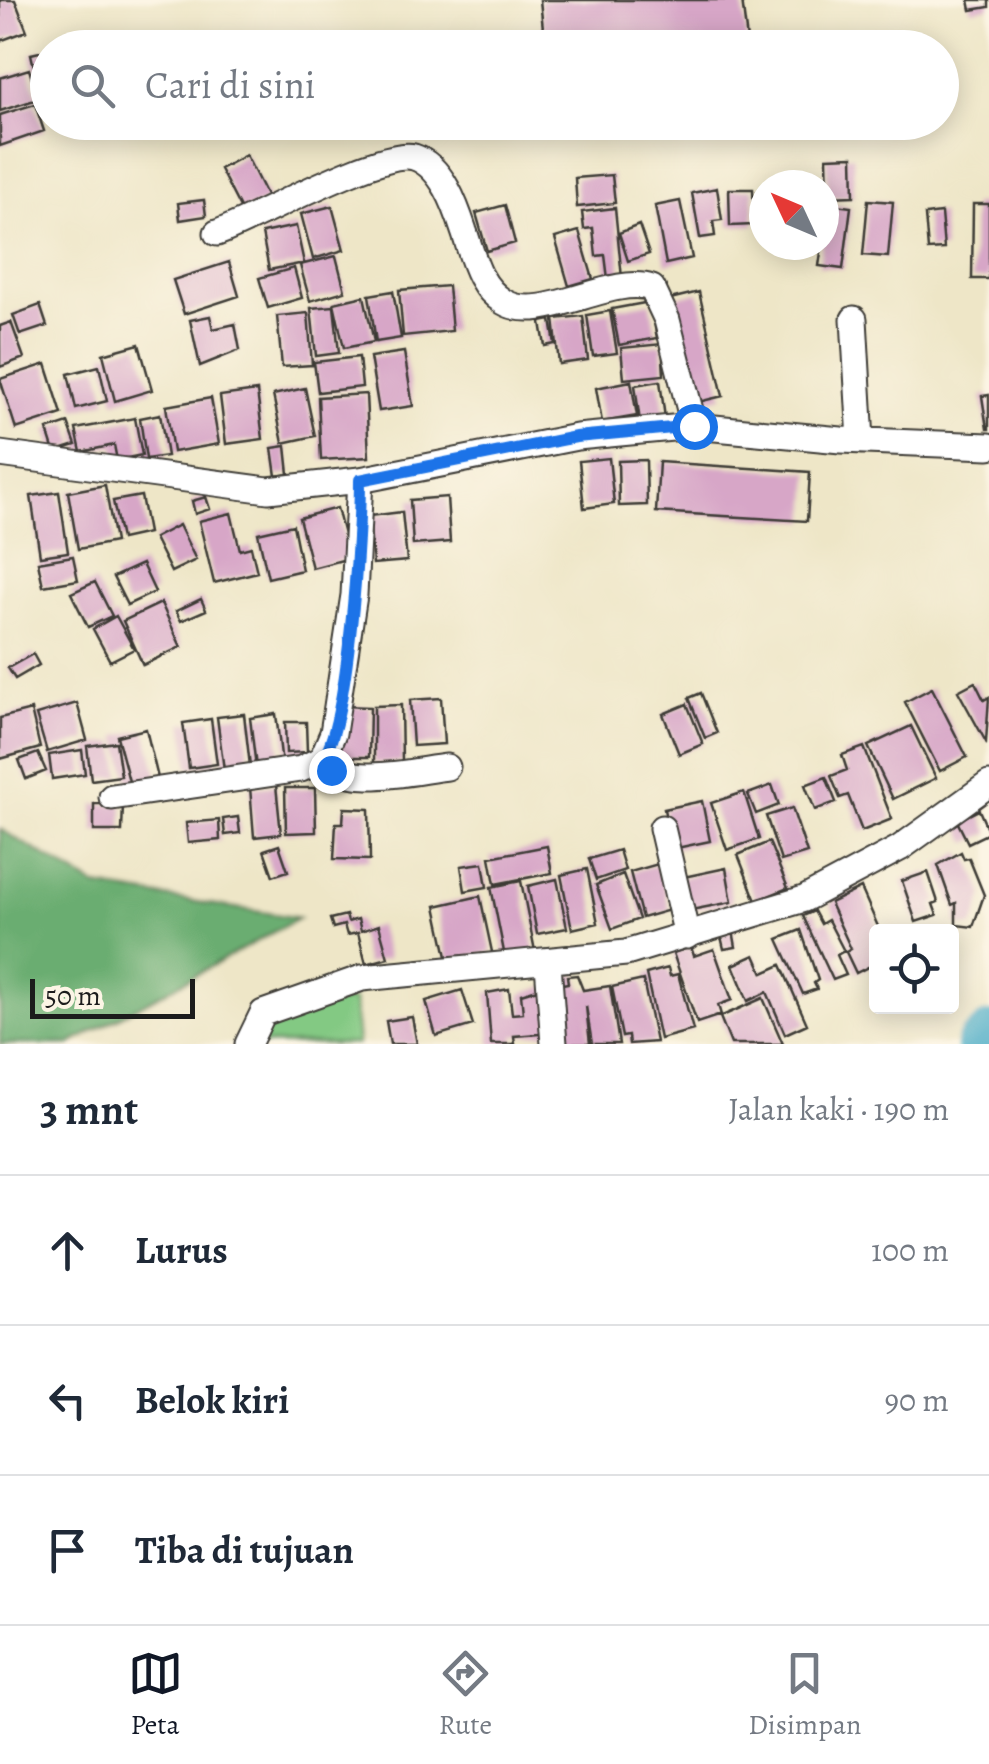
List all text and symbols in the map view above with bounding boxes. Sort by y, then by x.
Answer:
search box [30,30,959,140]
icon: search [65,58,120,113]
text: Cari di sini [145,59,315,111]
north arrow [749,170,839,260]
route start [672,404,718,450]
route end [309,748,355,794]
map controls [869,924,959,1014]
button: locate [869,924,959,1014]
scale bar [30,974,195,1018]
text: 50 m [45,977,101,1015]
text: 3 mnt [40,1081,138,1138]
text: Jalan kaki · 190 m [728,1087,949,1131]
icon: ahead [40,1223,95,1278]
text: Lurus [135,1224,228,1276]
text: 100 m [871,1228,949,1272]
icon: left [40,1373,95,1428]
text: Belok kiri [135,1374,289,1426]
text: 90 m [884,1378,949,1422]
icon: arrive [40,1523,95,1578]
text: Tiba di tujuan [135,1524,354,1576]
tab: Peta [128,1646,183,1744]
tab: Rute [438,1646,493,1744]
tab: Disimpan [748,1646,861,1744]

